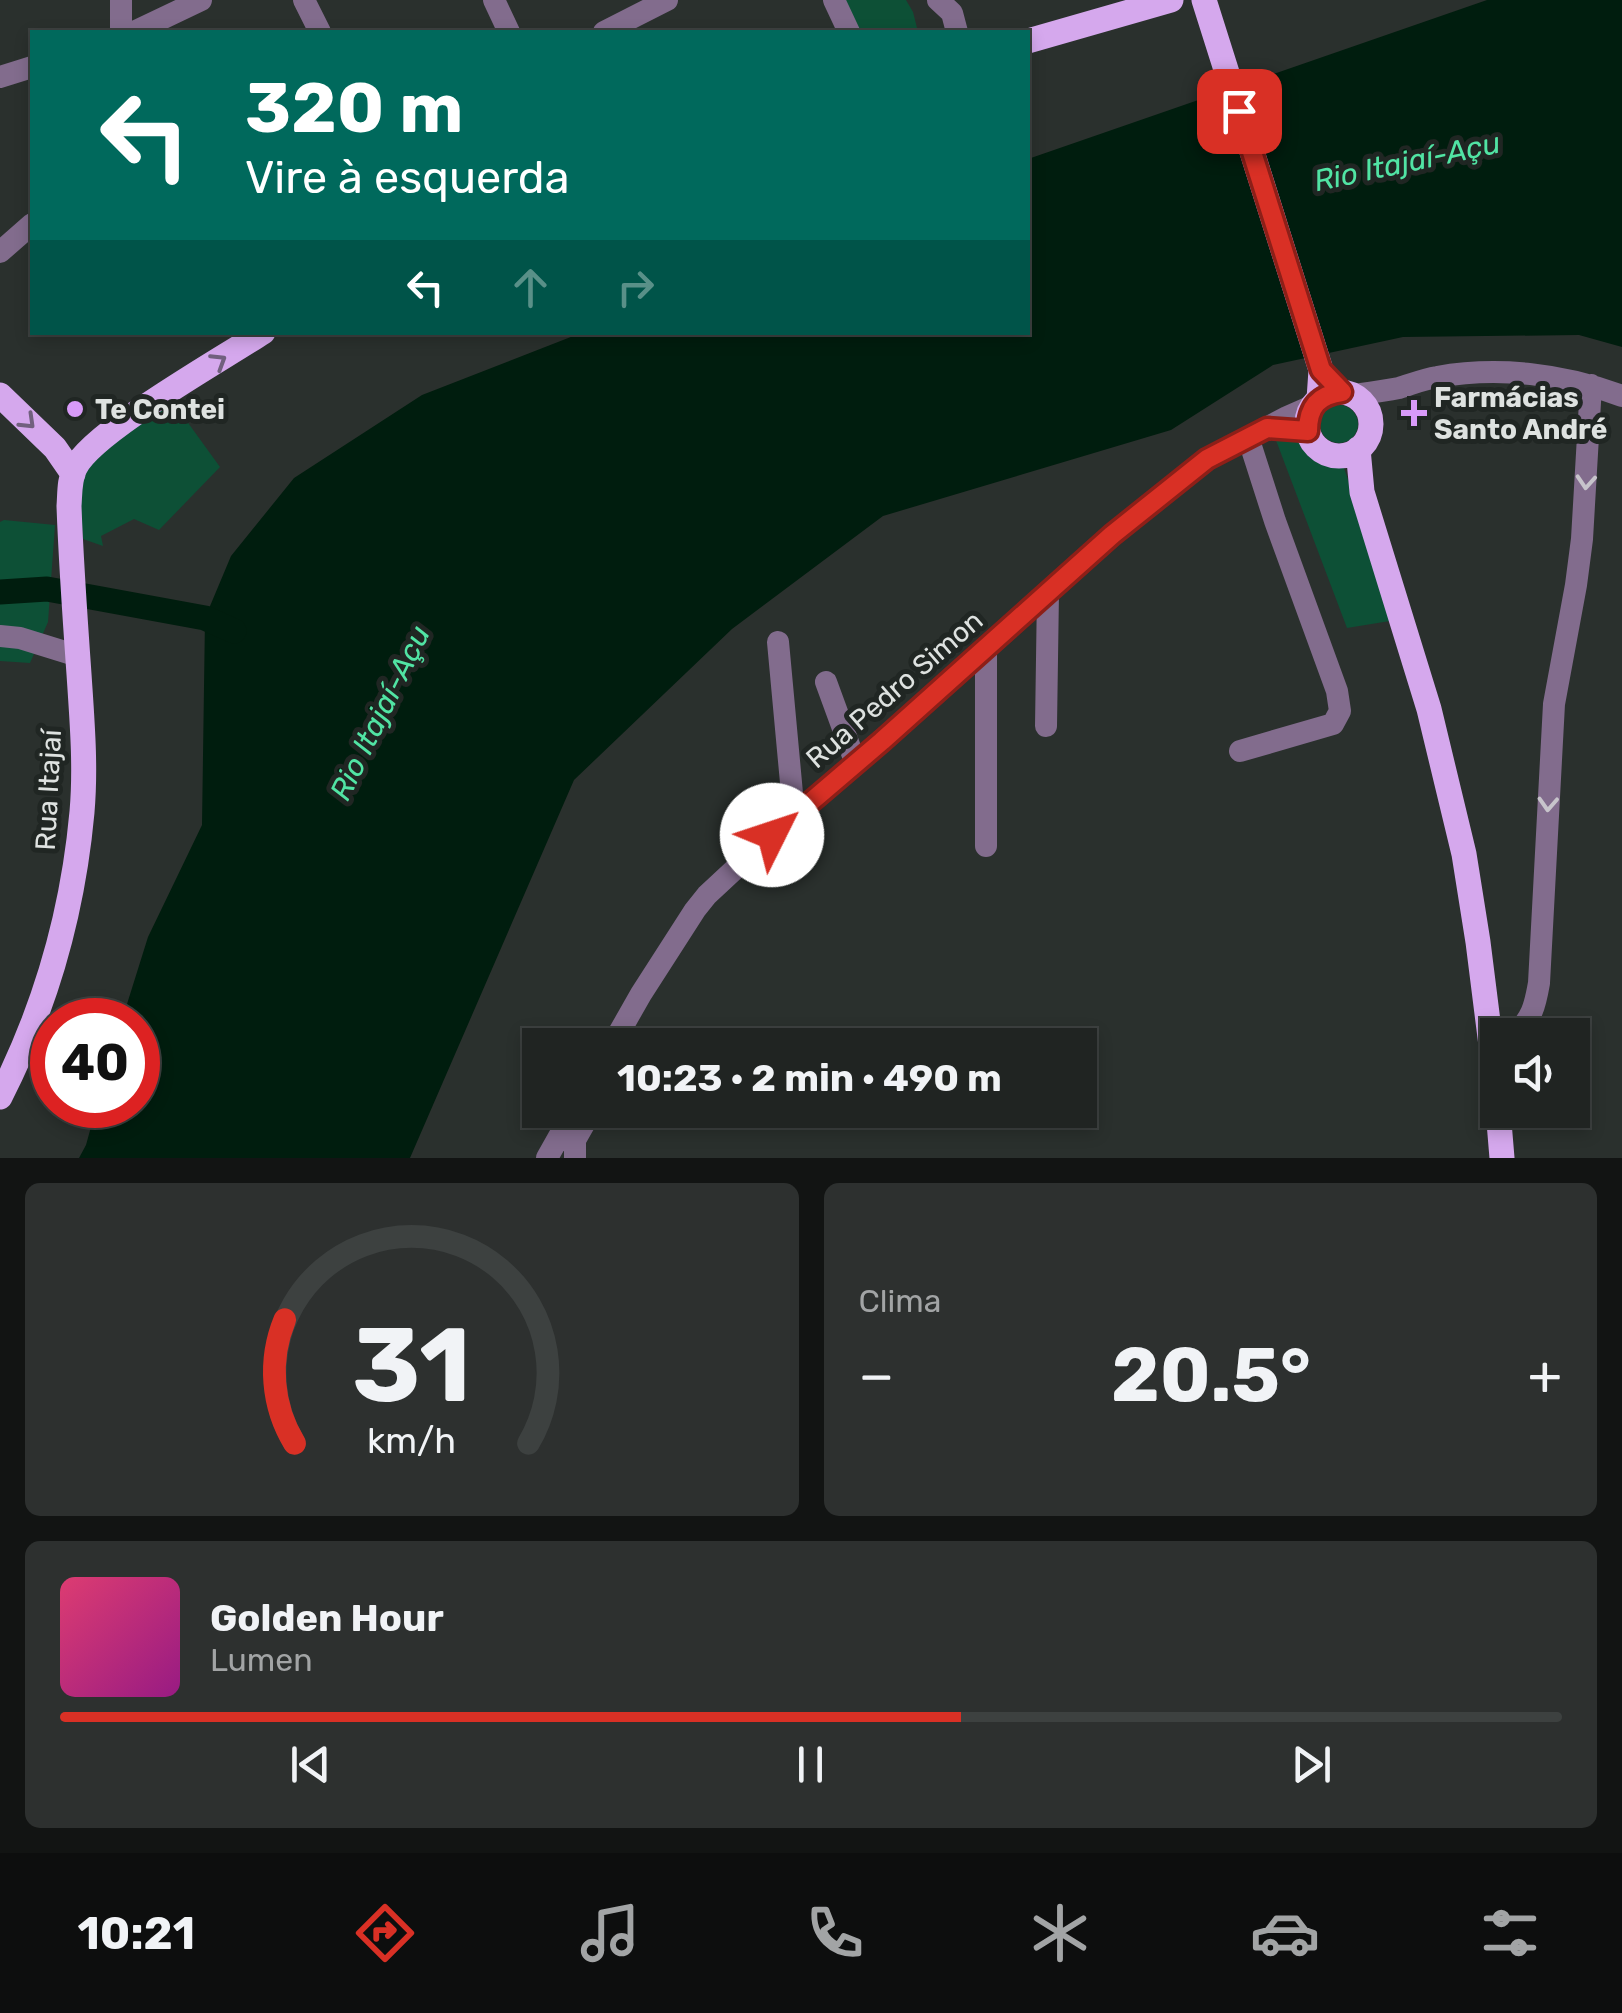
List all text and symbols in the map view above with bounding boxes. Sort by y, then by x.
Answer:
text: 320 m [245,67,463,150]
pin [1197,69,1282,154]
icon: left [80,70,210,200]
icon: arrive [1212,84,1267,139]
water label: Rio Itajaí-Açu [1310,125,1504,199]
text: Vire à esquerda [245,151,569,204]
icon: left [398,260,453,315]
icon: ahead [503,260,558,315]
icon: right [608,260,663,315]
one-way arrow [208,354,226,373]
place label: Farmácias Santo André [1434,381,1607,446]
place label: Te Contei [95,393,225,426]
marker: Te Contei [64,398,86,420]
marker: Farmácias Santo André [1403,402,1425,424]
one-way arrow [16,410,34,428]
one-way arrow [1576,475,1597,491]
street label: Rua Pedro Simon [799,604,989,775]
water label: Rio Itajaí-Açu [322,620,438,806]
street label: Rua Itajaí [29,727,68,851]
position arrow [720,783,824,887]
one-way arrow [1538,797,1559,813]
speed limit sign: 40 [30,998,160,1128]
map controls [1480,1018,1590,1128]
button: sound [1480,1018,1590,1128]
text: 10:23 · 2 min · 490 m [617,1055,1002,1101]
text: Clima [859,1282,941,1320]
text: 31 [352,1304,471,1427]
text: 20.5° [1111,1331,1311,1420]
text: − [859,1343,894,1408]
text: + [1528,1343,1562,1408]
text: km/h [367,1420,456,1462]
text: Golden Hour [210,1595,444,1641]
text: Lumen [210,1641,313,1679]
icon: previous [283,1737,338,1792]
icon: pause [783,1737,838,1792]
icon: next [1284,1737,1339,1792]
icon: directions [350,1898,420,1968]
icon: music [575,1898,645,1968]
icon: phone [800,1898,870,1968]
icon: climate [1025,1898,1095,1968]
icon: car [1250,1898,1320,1968]
icon: filters [1475,1898,1545,1968]
text: 10:21 [77,1907,195,1960]

